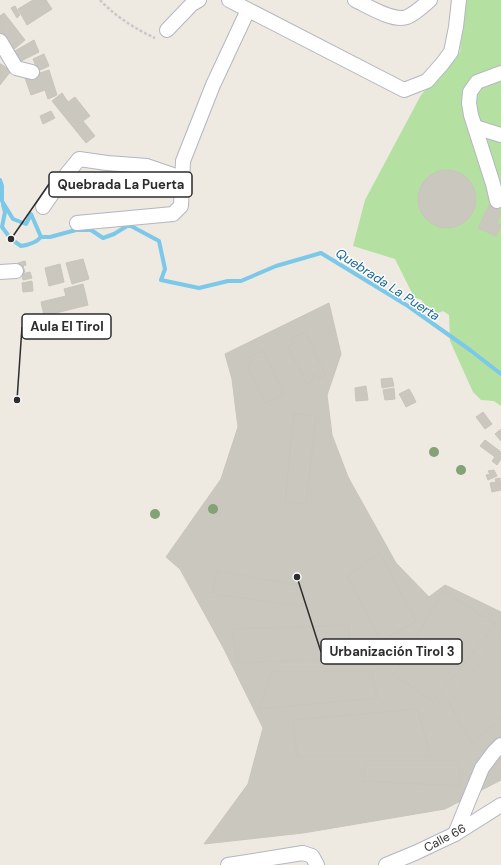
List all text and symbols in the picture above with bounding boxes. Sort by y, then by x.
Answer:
callout: Quebrada La Puerta [49,172,192,197]
text: Quebrada La Puerta [58,176,184,193]
water label: Quebrada La Puerta [332,244,443,325]
callout: Aula El Tirol [22,314,111,339]
text: Aula El Tirol [30,318,104,335]
callout: Urbanización Tirol 3 [321,639,462,664]
text: Urbanización Tirol 3 [329,643,455,660]
street label: Calle 66 [421,820,469,856]

